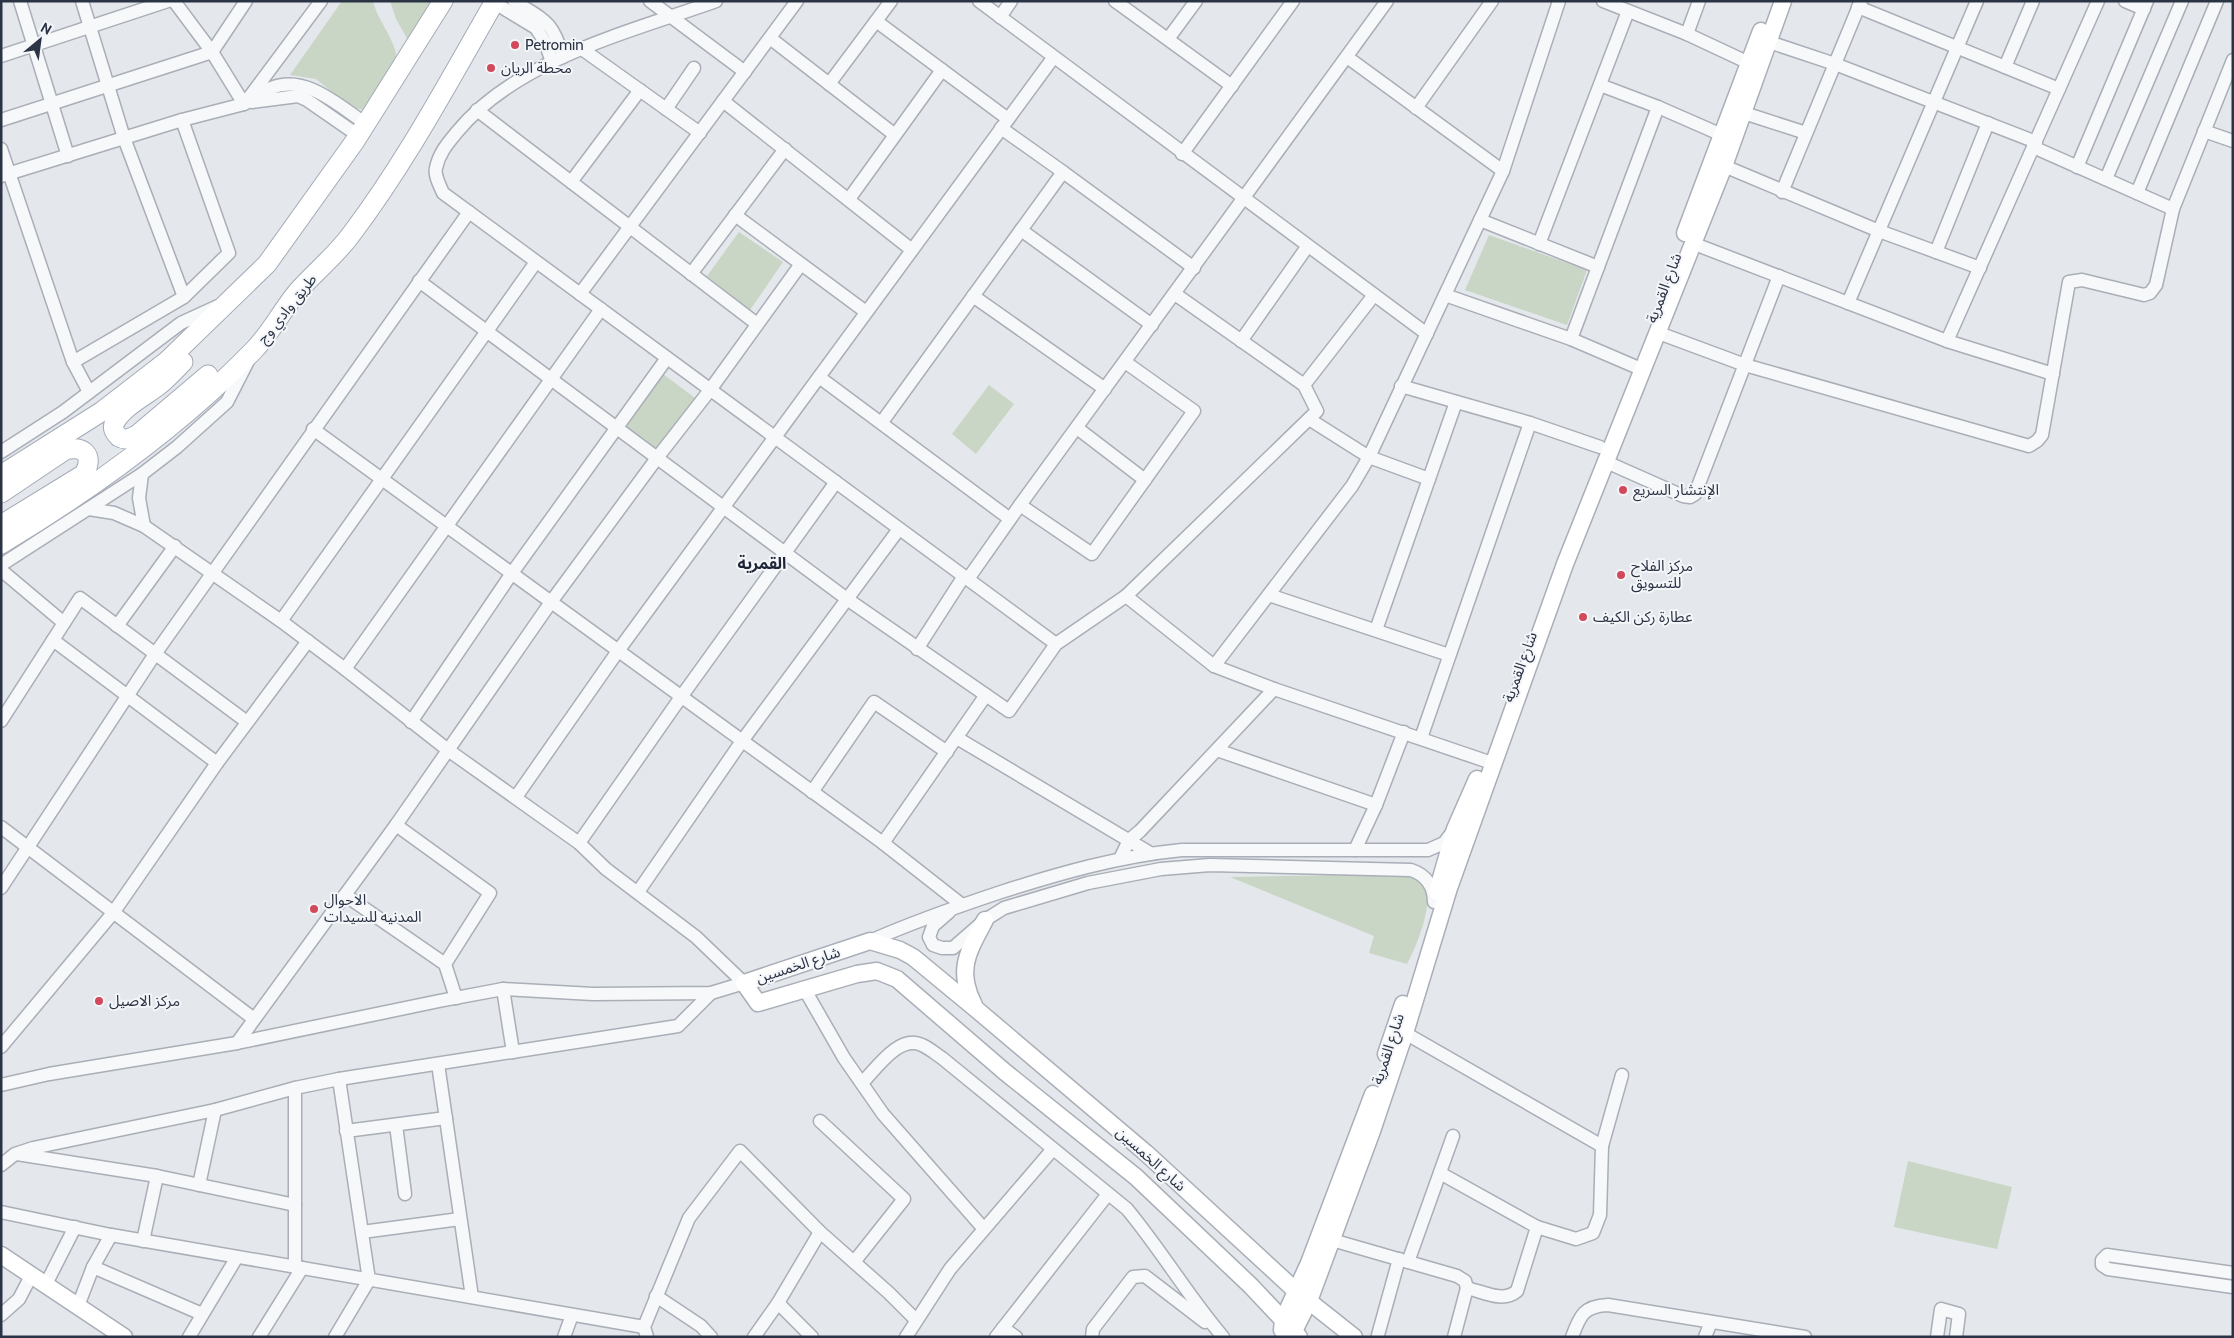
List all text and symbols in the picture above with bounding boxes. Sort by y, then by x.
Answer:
north arrow [15,15,65,65]
text: N [38,18,55,39]
place label: Petromin [525,36,584,54]
marker: Petromin [509,39,521,51]
place label: محطة الريان [501,59,572,77]
marker: محطة الريان [485,62,497,74]
street label: شارع القمرية [1642,250,1688,327]
street label: طريق وادي وج [254,271,323,349]
place label: الإنتشار السريع [1633,481,1719,502]
marker: الإنتشار السريع [1617,484,1629,496]
district label: القمرية [738,554,786,573]
place label: مركز الفلاح للتسويق [1631,557,1693,593]
marker: مركز الفلاح للتسويق [1615,569,1627,581]
place label: عطارة ركن الكيف [1593,608,1693,626]
marker: عطارة ركن الكيف [1577,611,1589,623]
street label: شارع القمرية [1499,629,1544,706]
place label: الاحوال المدنيه للسيدات [324,891,422,926]
marker: الاحوال المدنيه للسيدات [308,903,320,915]
street label: شارع الخمسين [754,943,844,990]
place label: مركز الاصيل [109,992,180,1010]
marker: مركز الاصيل [93,995,105,1007]
street label: شارع القمرية [1368,1011,1411,1088]
street label: شارع الخمسين [1110,1123,1190,1197]

